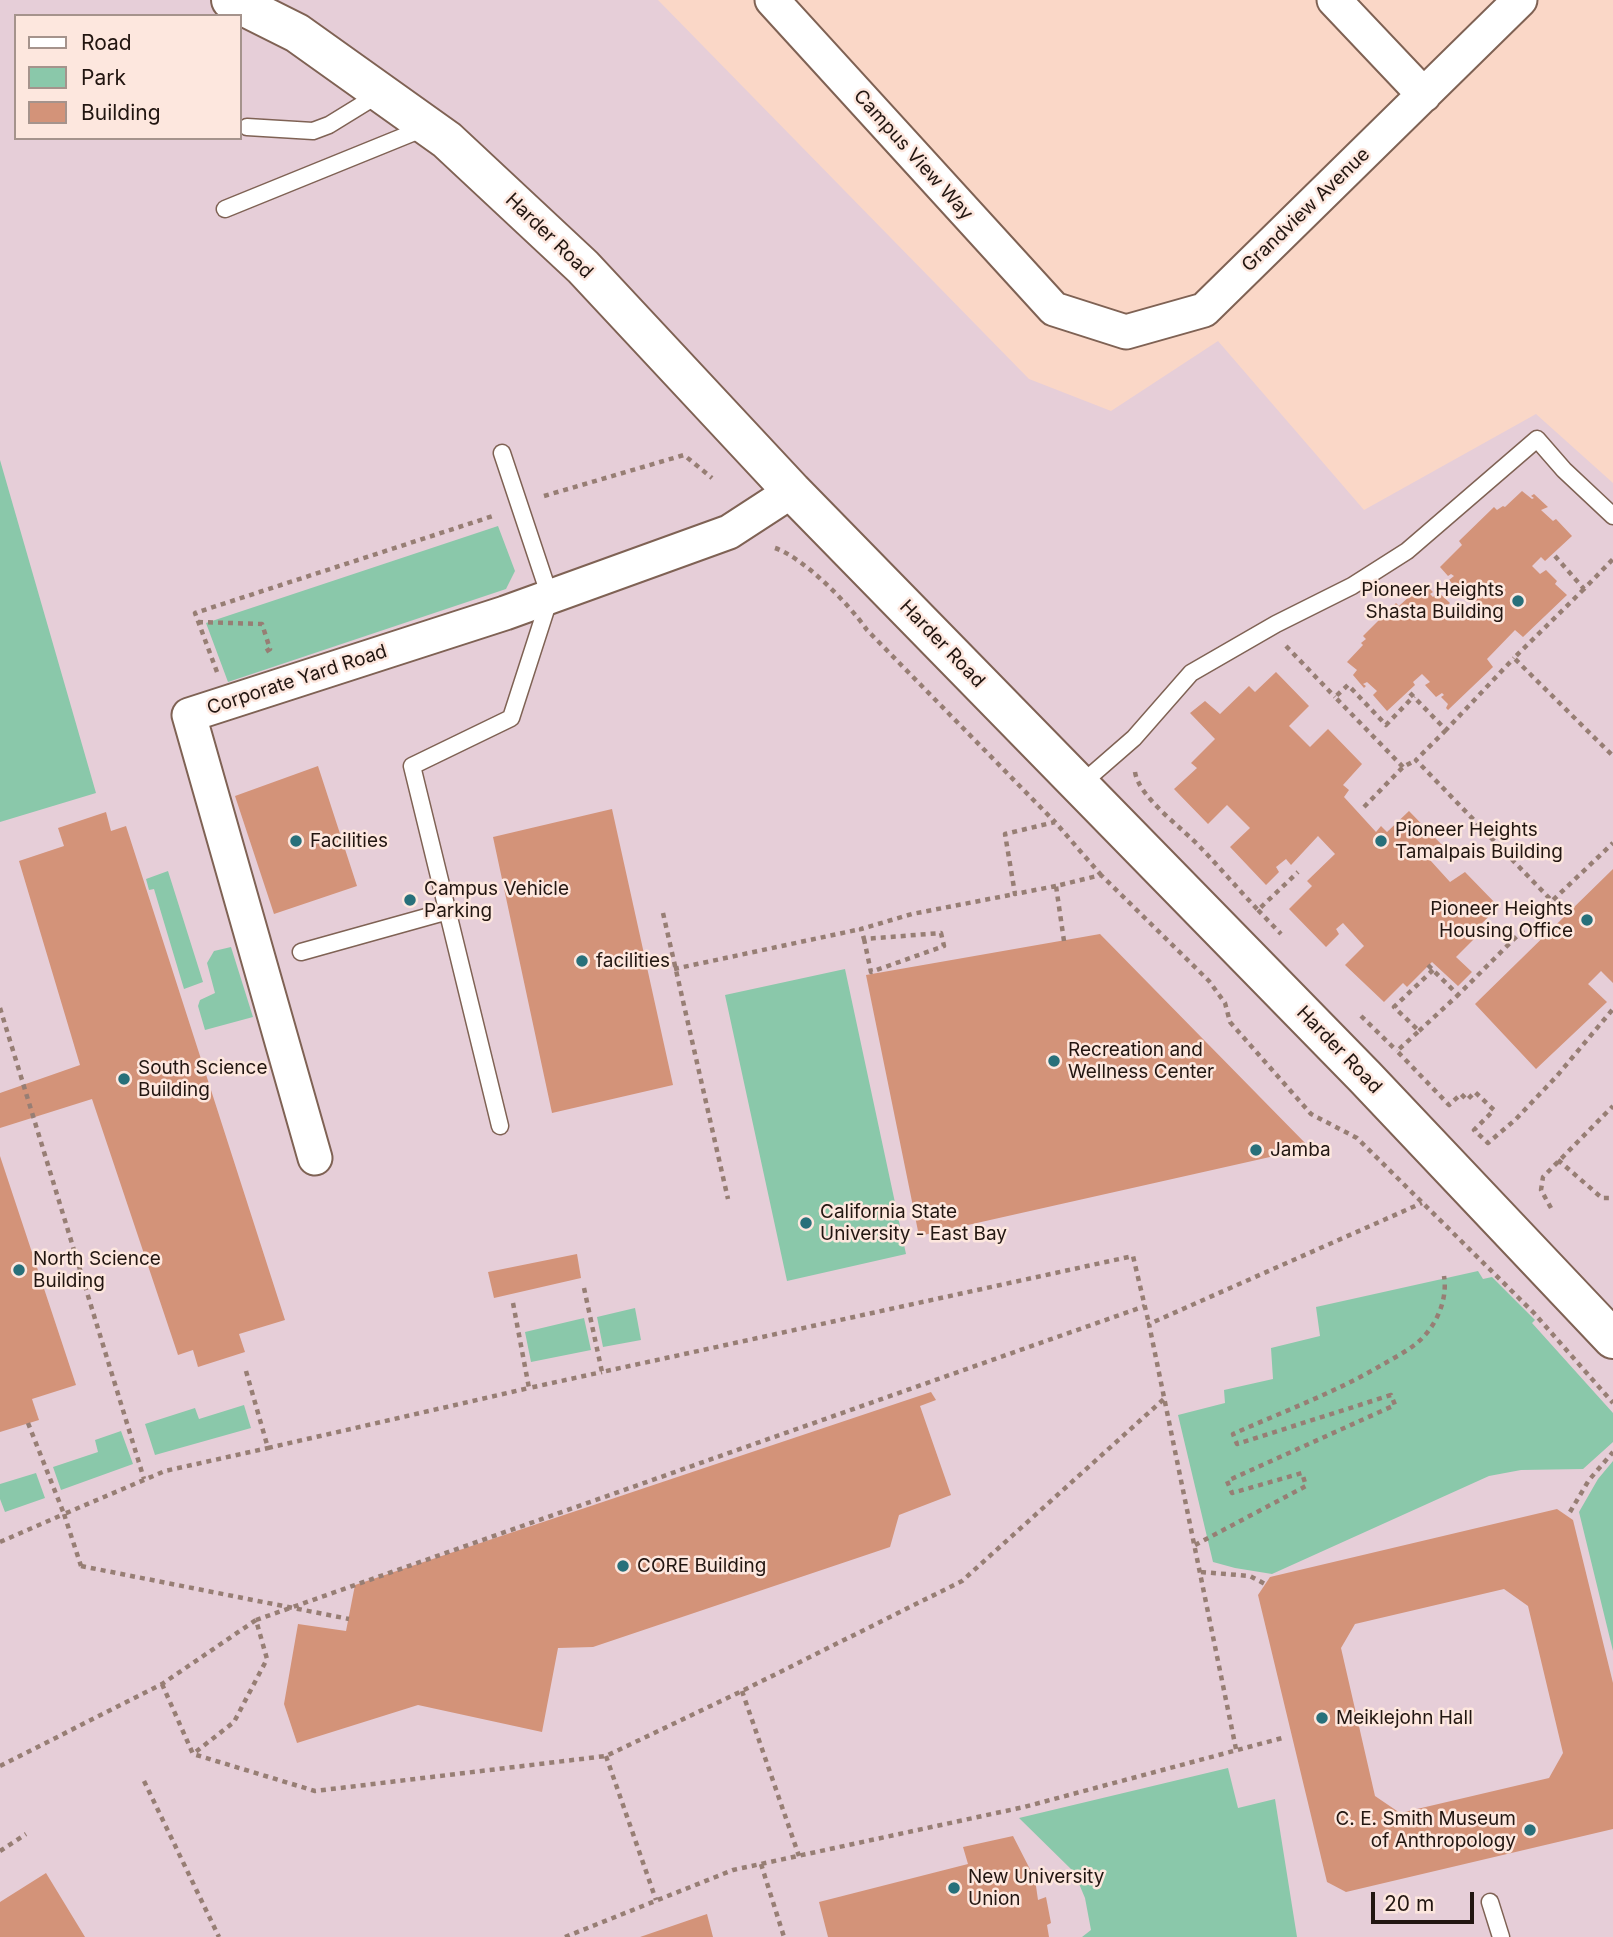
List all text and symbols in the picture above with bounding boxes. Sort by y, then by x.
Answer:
legend [14,14,242,140]
text: Road [81,30,132,55]
text: Park [81,65,126,90]
street label: Campus View Way [848,85,978,225]
text: Building [81,100,161,125]
street label: Grandview Avenue [1237,143,1375,277]
street label: Harder Road [501,189,597,283]
place label: Pioneer Heights Shasta Building [1361,579,1504,623]
marker: Pioneer Heights Shasta Building [1510,593,1526,609]
street label: Harder Road [895,596,989,692]
street label: Corporate Yard Road [204,640,390,720]
place label: Pioneer Heights Tamalpais Building [1395,819,1563,863]
place label: Facilities [310,830,388,852]
marker: Facilities [288,833,304,849]
marker: Pioneer Heights Tamalpais Building [1373,833,1389,849]
place label: Campus Vehicle Parking [424,878,569,922]
marker: Campus Vehicle Parking [402,892,418,908]
place label: Pioneer Heights Housing Office [1430,898,1573,942]
marker: Pioneer Heights Housing Office [1579,912,1595,928]
place label: facilities [596,950,670,972]
marker: facilities [574,953,590,969]
street label: Harder Road [1292,1002,1386,1098]
place label: Recreation and Wellness Center [1068,1039,1214,1083]
marker: Recreation and Wellness Center [1046,1053,1062,1069]
place label: South Science Building [138,1057,267,1101]
marker: South Science Building [116,1071,132,1087]
place label: Jamba [1270,1139,1331,1161]
marker: Jamba [1248,1142,1264,1158]
place label: California State University - East Bay [820,1201,1007,1245]
marker: California State University - East Bay [798,1215,814,1231]
place label: North Science Building [33,1248,161,1292]
marker: North Science Building [11,1262,27,1278]
place label: CORE Building [637,1555,766,1577]
marker: CORE Building [615,1558,631,1574]
place label: Meiklejohn Hall [1336,1707,1473,1729]
marker: Meiklejohn Hall [1314,1710,1330,1726]
place label: C. E. Smith Museum of Anthropology [1335,1808,1516,1852]
marker: C. E. Smith Museum of Anthropology [1522,1822,1538,1838]
place label: New University Union [968,1866,1104,1910]
scale bar [1375,1878,1478,1922]
marker: New University Union [946,1880,962,1896]
text: 20 m [1384,1891,1434,1916]

